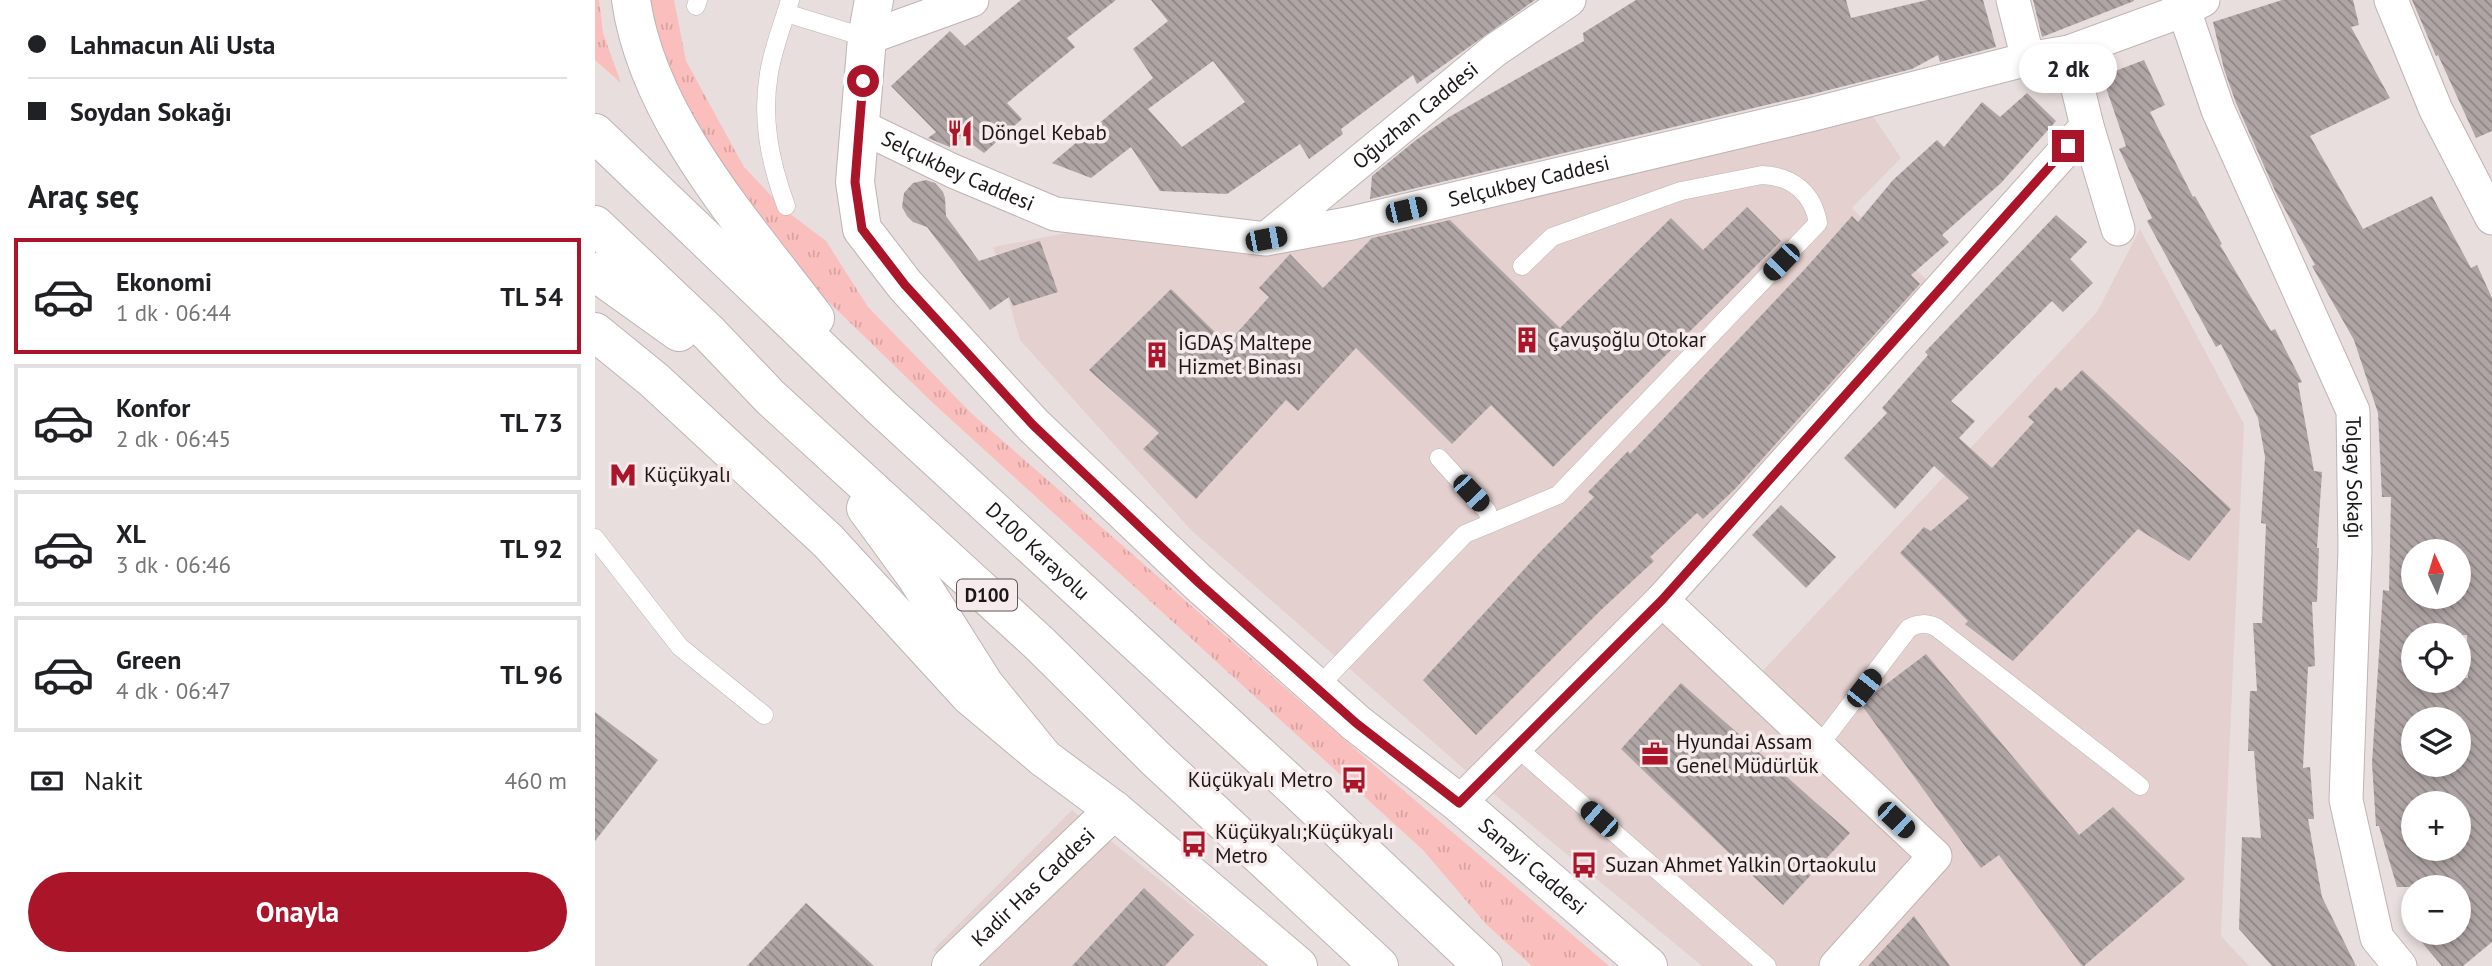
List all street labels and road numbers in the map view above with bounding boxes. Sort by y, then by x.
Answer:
street label: Oğuzhan Caddesi [1347,55,1484,175]
street label: Selçukbey Caddesi [877,124,1039,217]
street label: Selçukbey Caddesi [1445,149,1612,213]
street label: Tolgay Sokağı [2340,416,2369,539]
street label: D100 Karayolu [981,497,1095,605]
road number: D100 [957,580,1017,610]
street label: Sanayi Caddesi [1473,812,1593,920]
street label: Kadir Has Caddesi [965,821,1101,952]

